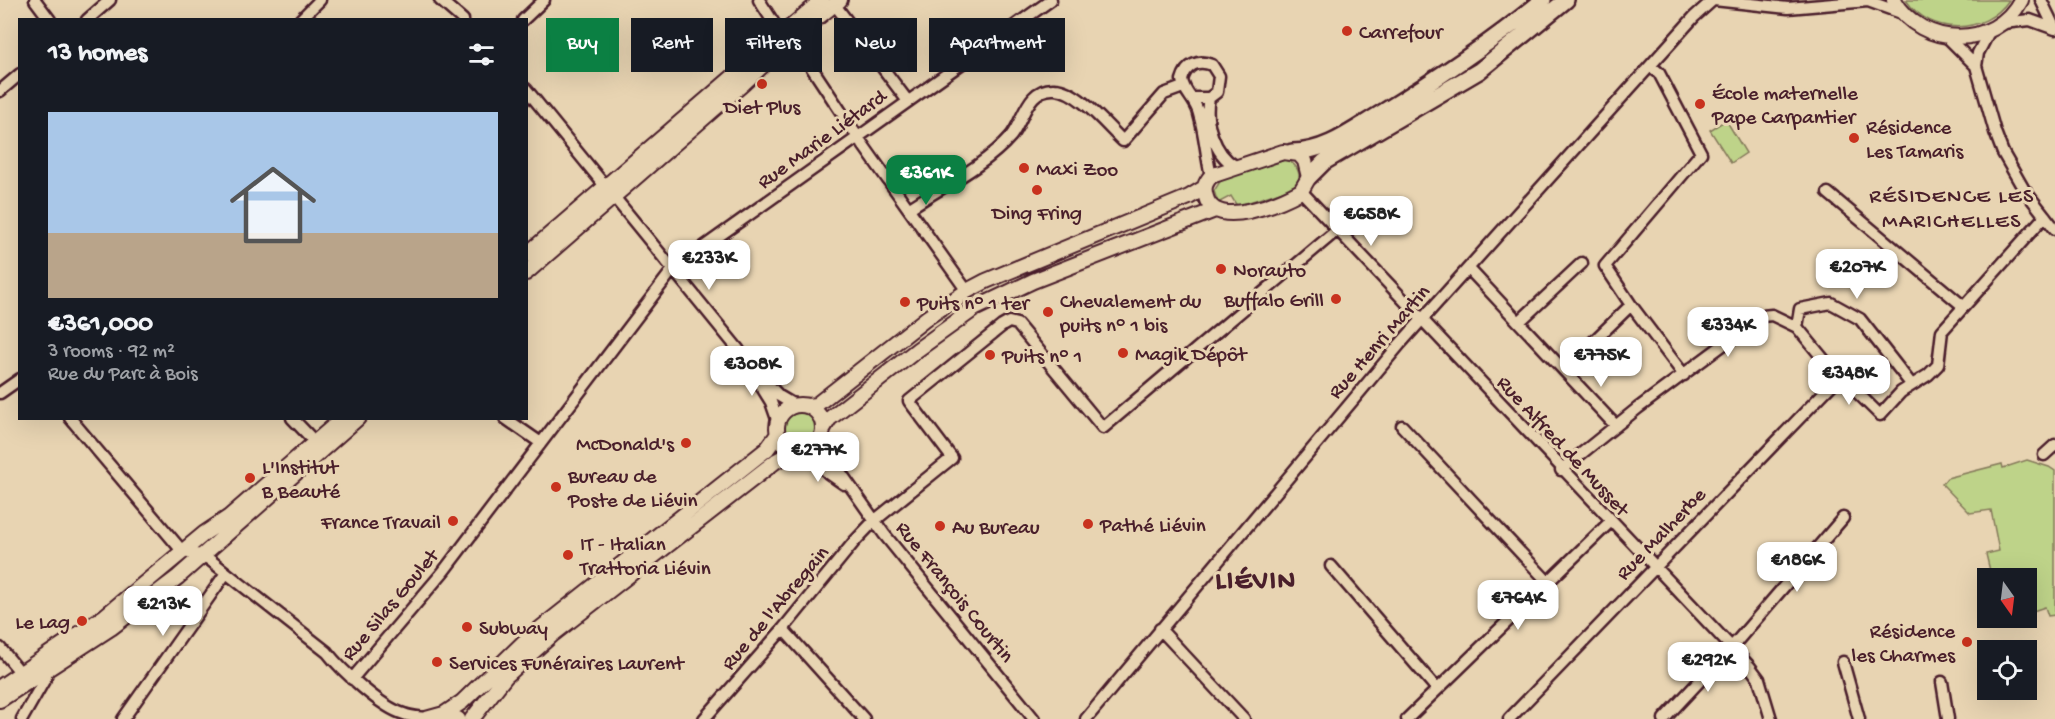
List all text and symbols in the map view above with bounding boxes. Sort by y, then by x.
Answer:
chip: Buy [546,18,619,72]
chip: Rent [631,18,713,72]
chip: Filters [725,18,822,72]
chip: New [834,18,917,72]
chip: Apartment [929,18,1065,72]
place label: Carrefour [1359,22,1444,47]
marker: Carrefour [1340,24,1354,38]
icon: filters [465,38,498,71]
text: 13 homes [48,39,147,70]
marker: Diet Plus [755,77,769,91]
place label: École maternelle Pape Carpantier [1711,83,1859,132]
street label: Rue Marie Liétard [754,85,894,196]
place label: Diet Plus [722,97,801,122]
marker: École maternelle Pape Carpantier [1693,97,1707,111]
place label: Résidence Les Tamaris [1866,117,1965,166]
marker: Résidence Les Tamaris [1847,131,1861,145]
icon: home [219,151,327,259]
pin: €361K [884,155,968,206]
place label: Maxi Zoo [1036,159,1118,184]
marker: Maxi Zoo [1017,161,1031,175]
text: €361K [900,163,952,186]
marker: Ding Fring [1030,183,1044,197]
district label: RÉSIDENCE LES MARICHELLES [1869,185,2035,236]
pin: €658K [1329,196,1413,247]
place label: Ding Fring [990,203,1082,228]
text: €658K [1344,204,1398,227]
pin: €233K [667,240,751,291]
text: €233K [682,248,736,271]
pin: €207K [1815,249,1899,300]
text: €207K [1830,257,1884,280]
place label: Norauto [1233,260,1306,285]
marker: Norauto [1214,262,1228,276]
street label: Rue Henri Martin [1324,281,1437,406]
place label: Buffalo Grill [1223,290,1324,315]
place label: Chevalement du puits n° 1 bis [1059,291,1201,340]
marker: Buffalo Grill [1329,292,1343,306]
place label: Puits n° 1 ter [916,293,1031,318]
marker: Puits n° 1 ter [898,295,912,309]
marker: Chevalement du puits n° 1 bis [1041,305,1055,319]
pin: €334K [1686,307,1770,358]
text: €361,000 [48,310,153,341]
text: €334K [1701,315,1755,338]
pin: €775K [1559,337,1643,388]
text: 3 rooms · 92 m² [48,341,175,364]
place label: Magik Dépôt [1135,344,1249,369]
text: €775K [1574,345,1628,368]
pin: €308K [710,346,794,397]
place label: Puits n° 1 [1001,346,1082,371]
marker: Magik Dépôt [1116,346,1130,360]
marker: Puits n° 1 [983,348,997,362]
text: €308K [724,354,780,377]
pin: €348K [1807,355,1891,406]
text: €348K [1822,363,1876,386]
text: Rue du Parc à Bois [48,364,198,387]
street label: Rue Alfred de Musset [1490,372,1635,525]
pin: €277K [776,432,860,483]
place label: McDonald's [576,434,675,459]
marker: McDonald's [679,436,693,450]
text: €277K [791,440,845,463]
place label: L'Institut B Beauté [261,457,341,506]
place label: Bureau de Poste de Liévin [567,466,698,515]
marker: L'Institut B Beauté [243,471,257,485]
marker: Bureau de Poste de Liévin [549,480,563,494]
street label: Rue Malherbe [1612,483,1714,587]
place label: France Travail [320,512,441,537]
marker: France Travail [446,514,460,528]
place label: Pathé Liévin [1099,515,1206,540]
place label: Au Bureau [952,517,1040,542]
marker: Pathé Liévin [1081,517,1095,531]
street label: Rue François Courtin [889,518,1018,669]
marker: Au Bureau [933,519,947,533]
place label: IT - Italian Trattoria Liévin [579,534,711,583]
street label: Rue de l'Abregain [717,542,836,677]
pin: €186K [1755,542,1839,593]
street label: Rue Silas Goulet [338,544,447,667]
marker: IT - Italian Trattoria Liévin [561,548,575,562]
text: €186K [1771,550,1823,573]
district label: LIÉVIN [1215,566,1297,599]
north arrow [1977,568,2037,628]
map controls [1977,568,2037,700]
pin: €764K [1476,580,1560,631]
pin: €213K [121,586,205,637]
text: €764K [1492,588,1544,611]
text: €213K [137,594,189,617]
place label: Le Lag [15,612,70,637]
marker: Le Lag [75,614,89,628]
place label: Subway [479,618,548,643]
marker: Subway [460,620,474,634]
place label: Résidence les Charmes [1852,621,1956,670]
marker: Résidence les Charmes [1960,635,1974,649]
button: locate [1977,640,2037,700]
pin: €292K [1666,642,1750,693]
text: €292K [1682,650,1734,673]
place label: Services Funéraires Laurent [449,653,686,678]
marker: Services Funéraires Laurent [430,655,444,669]

